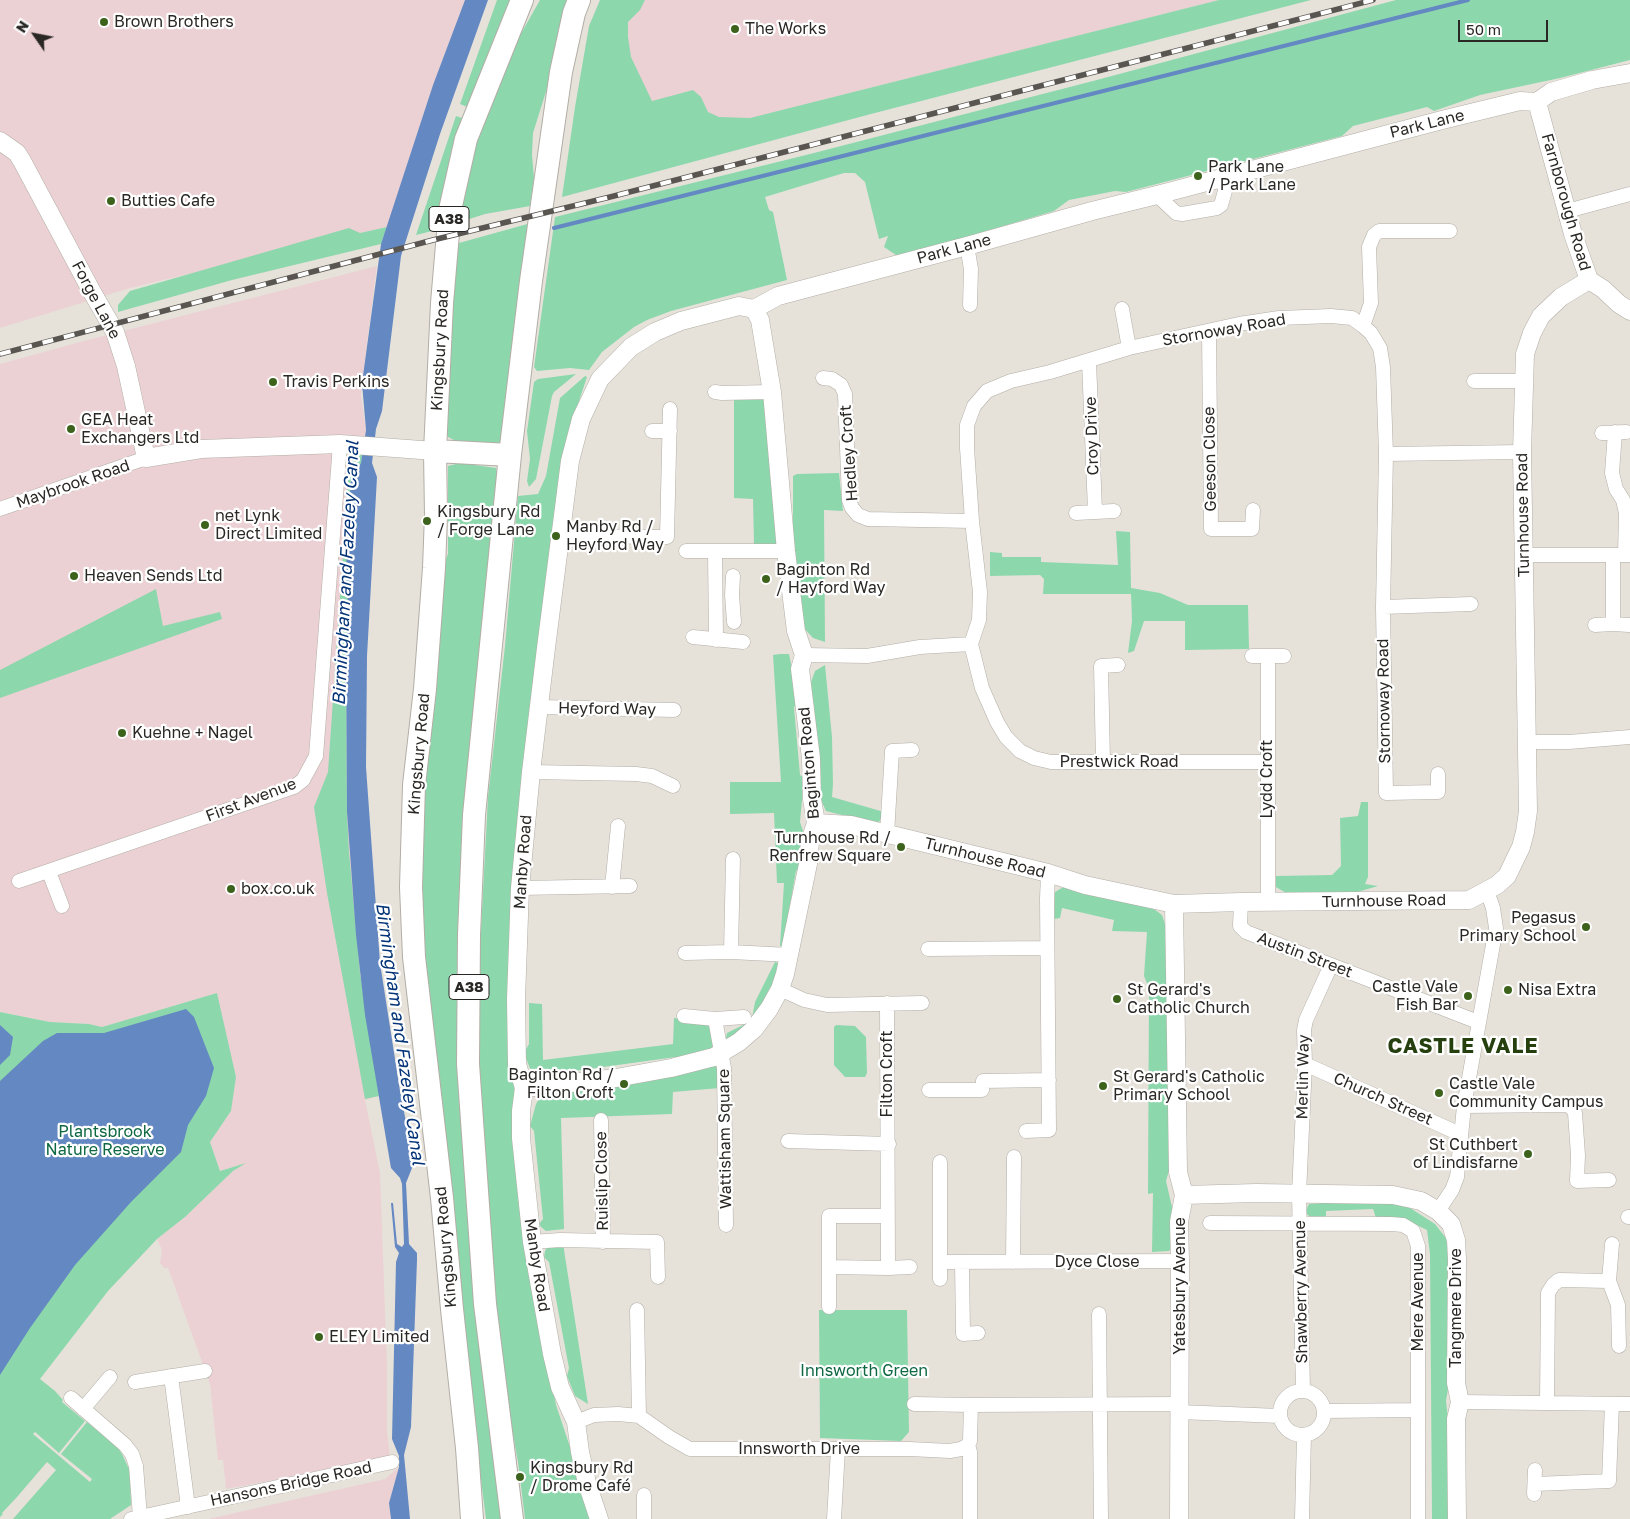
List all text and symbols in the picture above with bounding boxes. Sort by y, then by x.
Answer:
north arrow [10,10,60,60]
scale bar [1460,10,1550,42]
place label: Brown Brothers [114,12,234,32]
marker: Brown Brothers [98,16,110,28]
text: N [12,17,32,36]
place label: The Works [745,19,826,39]
text: 50 m [1466,20,1501,38]
marker: The Works [729,23,741,35]
street label: Park Lane [1388,105,1466,143]
street label: Farnborough Road [1537,131,1595,273]
place label: Park Lane / Park Lane [1208,157,1296,195]
marker: Park Lane / Park Lane [1192,170,1204,182]
place label: Butties Cafe [121,191,215,211]
marker: Butties Cafe [105,195,117,207]
road number: A38 [429,206,469,232]
street label: Park Lane [915,230,993,268]
street label: Forge Lane [67,258,125,342]
street label: Kingsbury Road [427,289,453,411]
street label: Stornoway Road [1161,310,1287,350]
place label: Travis Perkins [283,372,389,392]
marker: Travis Perkins [267,376,279,388]
street label: Croy Drive [1081,396,1103,476]
street label: Hedley Croft [836,404,862,502]
street label: Geeson Close [1199,406,1221,512]
place label: GEA Heat Exchangers Ltd [81,410,199,448]
marker: GEA Heat Exchangers Ltd [65,423,77,435]
water label: Birmingham and Fazeley Canal [328,440,364,706]
street label: Turnhouse Road [1512,453,1534,577]
street label: Maybrook Road [14,456,132,512]
place label: Kingsbury Rd / Forge Lane [437,502,540,540]
place label: net Lynk Direct Limited [215,506,322,544]
marker: Kingsbury Rd / Forge Lane [421,515,433,527]
place label: Manby Rd / Heyford Way [566,517,664,555]
marker: net Lynk Direct Limited [199,519,211,531]
marker: Manby Rd / Heyford Way [550,530,562,542]
place label: Baginton Rd / Hayford Way [776,560,885,598]
place label: Heaven Sends Ltd [84,566,222,586]
marker: Heaven Sends Ltd [68,570,80,582]
marker: Baginton Rd / Hayford Way [760,573,772,585]
street label: Stornoway Road [1373,638,1395,764]
street label: Kingsbury Road [404,692,434,816]
street label: Heyford Way [558,699,656,719]
street label: Baginton Road [795,706,823,820]
place label: Kuehne + Nagel [132,723,253,743]
marker: Kuehne + Nagel [116,727,128,739]
street label: Lydd Croft [1257,740,1277,818]
street label: Prestwick Road [1059,752,1179,772]
street label: First Avenue [203,774,299,826]
street label: Manby Road [510,814,536,910]
place label: Turnhouse Rd / Renfrew Square [769,828,891,866]
street label: Turnhouse Road [922,834,1048,882]
marker: Turnhouse Rd / Renfrew Square [895,841,907,853]
place label: box.co.uk [241,879,315,899]
marker: box.co.uk [225,883,237,895]
street label: Turnhouse Road [1322,890,1446,912]
water label: Birmingham and Fazeley Canal [371,901,429,1167]
place label: Pegasus Primary School [1459,908,1576,946]
marker: Pegasus Primary School [1580,921,1592,933]
street label: Austin Street [1255,928,1355,982]
road number: A38 [449,974,489,1000]
place label: Castle Vale Fish Bar [1372,977,1458,1015]
place label: St Gerard's Catholic Church [1127,980,1250,1018]
place label: Nisa Extra [1518,980,1596,1000]
marker: Nisa Extra [1502,984,1514,996]
marker: Castle Vale Fish Bar [1462,990,1474,1002]
marker: St Gerard's Catholic Church [1111,993,1123,1005]
street label: Filton Croft [877,1030,897,1118]
district label: CASTLE VALE [1386,1033,1540,1059]
street label: Merlin Way [1293,1034,1313,1120]
place label: Baginton Rd / Filton Croft [508,1065,614,1103]
place label: St Gerard's Catholic Primary School [1113,1067,1265,1105]
street label: Wattisham Square [714,1069,736,1209]
street label: Church Street [1330,1069,1436,1129]
place label: Castle Vale Community Campus [1449,1074,1603,1112]
marker: Baginton Rd / Filton Croft [618,1078,630,1090]
marker: St Gerard's Catholic Primary School [1097,1080,1109,1092]
marker: Castle Vale Community Campus [1433,1087,1445,1099]
park label: Plantsbrook Nature Reserve [46,1122,164,1160]
street label: Ruislip Close [592,1131,612,1231]
place label: St Cuthbert of Lindisfarne [1413,1135,1518,1173]
marker: St Cuthbert of Lindisfarne [1522,1148,1534,1160]
street label: Kingsbury Road [431,1185,461,1309]
street label: Manby Road [520,1217,554,1313]
street label: Yatesbury Avenue [1170,1217,1190,1355]
street label: Shawberry Avenue [1290,1220,1312,1364]
street label: Tangmere Drive [1446,1248,1466,1368]
street label: Dyce Close [1054,1252,1140,1272]
street label: Mere Avenue [1408,1253,1428,1351]
place label: ELEY Limited [329,1327,429,1347]
marker: ELEY Limited [313,1331,325,1343]
park label: Innsworth Green [800,1361,928,1381]
street label: Innsworth Drive [738,1439,860,1459]
street label: Hansons Bridge Road [208,1457,374,1511]
place label: Kingsbury Rd / Drome Café [530,1458,633,1496]
marker: Kingsbury Rd / Drome Café [514,1471,526,1483]

